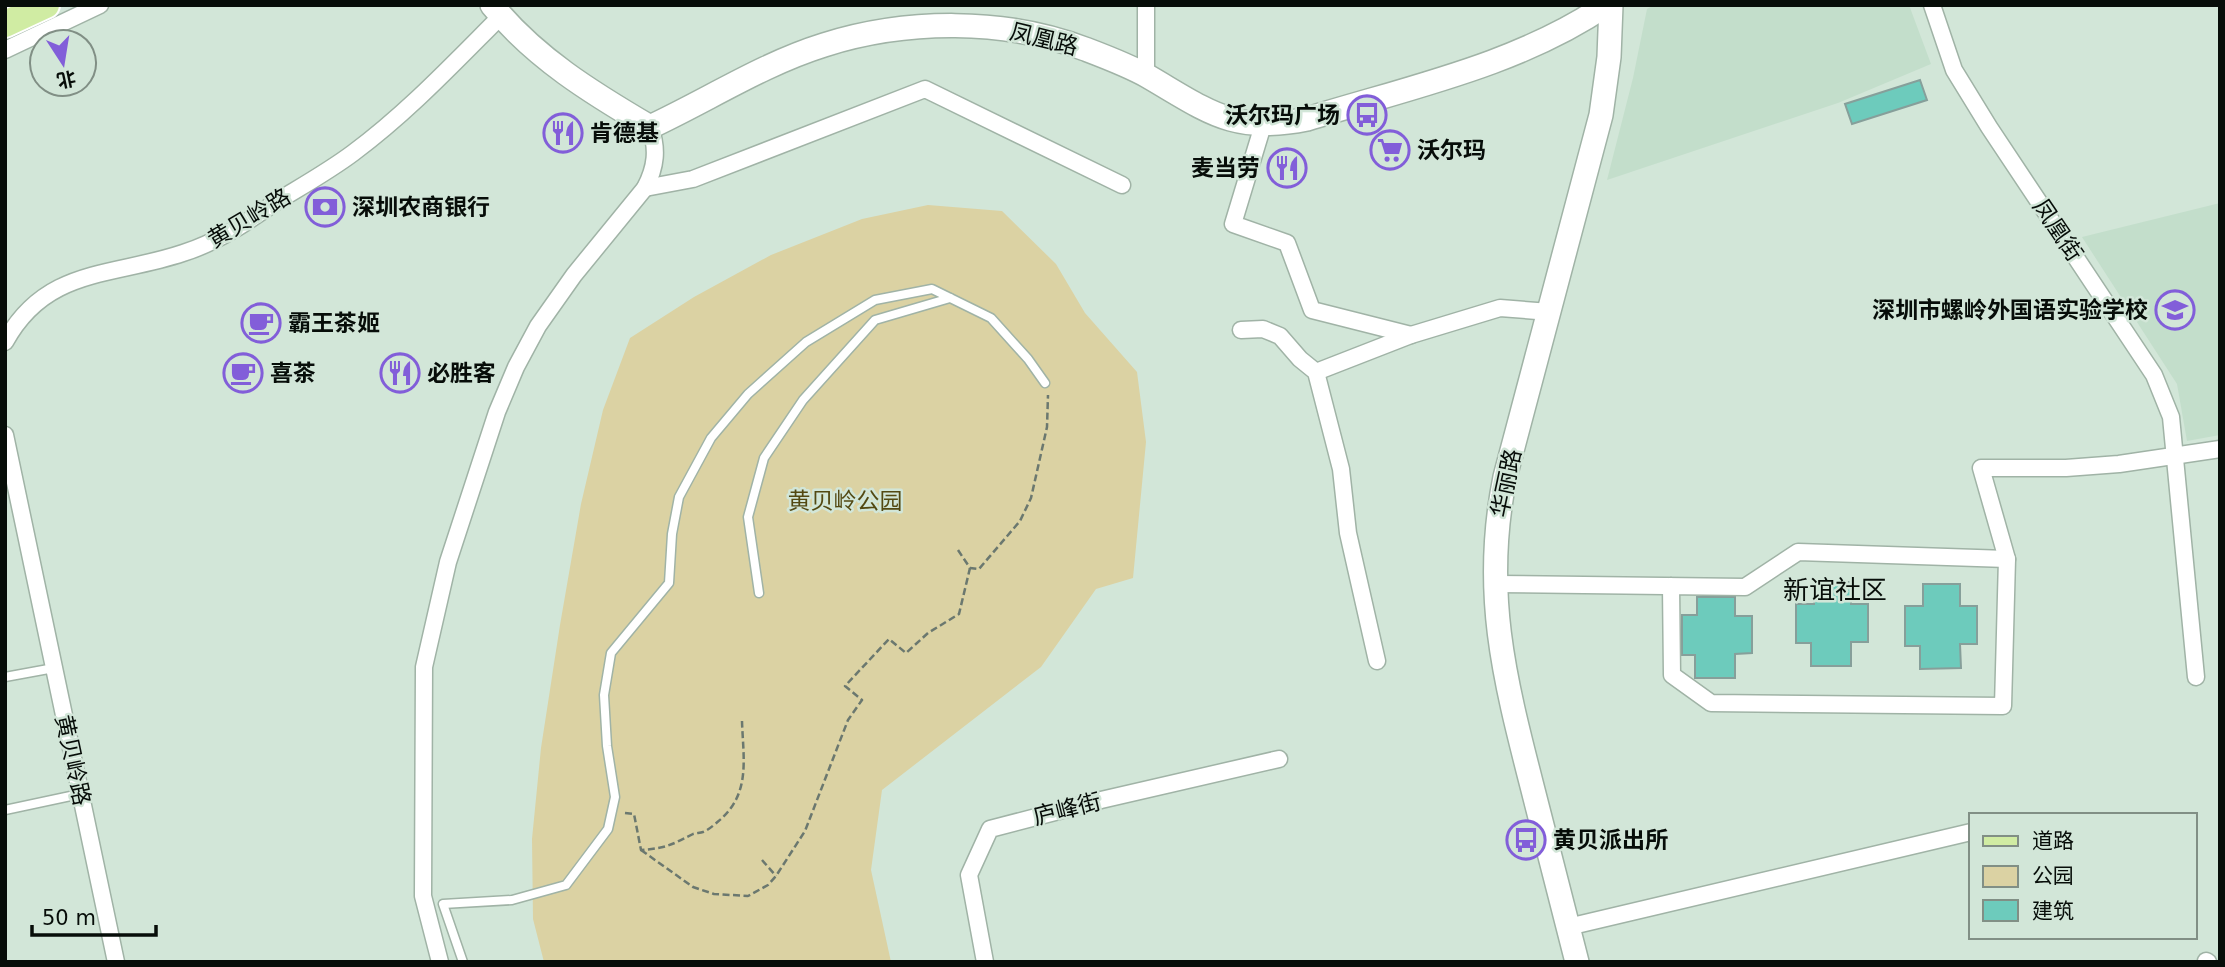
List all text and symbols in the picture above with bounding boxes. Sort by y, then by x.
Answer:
street label: 凤凰路 [1007,18,1081,60]
north arrow [28,28,98,98]
text: 北 [55,67,78,92]
bus stop icon: 沃尔玛广场 [1346,94,1388,136]
place label: 沃尔玛广场 [1225,102,1340,128]
restaurant icon: 肯德基 [542,112,584,154]
place label: 肯德基 [590,120,659,146]
supermarket icon: 沃尔玛 [1369,129,1411,171]
place label: 沃尔玛 [1417,137,1486,163]
restaurant icon: 麦当劳 [1266,147,1308,189]
place label: 麦当劳 [1191,155,1260,181]
street label: 黄贝岭路 [203,183,295,253]
bank icon: 深圳农商银行 [304,186,346,228]
place label: 深圳农商银行 [352,194,490,220]
street label: 凤凰街 [2028,194,2088,266]
school or university icon: 深圳市螺岭外国语实验学校 [2154,289,2196,331]
place label: 深圳市螺岭外国语实验学校 [1872,297,2148,323]
cafe icon: 霸王茶姬 [240,302,282,344]
place label: 霸王茶姬 [288,310,380,336]
cafe icon: 喜茶 [222,352,264,394]
restaurant icon: 必胜客 [379,352,421,394]
place label: 喜茶 [270,360,316,386]
place label: 必胜客 [427,360,496,386]
street label: 华丽路 [1486,447,1526,519]
park label: 黄贝岭公园 [788,488,903,514]
district label: 新谊社区 [1783,575,1887,605]
street label: 黄贝岭路 [51,712,95,808]
street label: 庐峰街 [1030,788,1104,830]
legend [1969,813,2197,939]
bus stop icon: 黄贝派出所 [1505,819,1547,861]
place label: 黄贝派出所 [1553,827,1668,853]
text: 道路 [2032,829,2074,853]
text: 公园 [2032,864,2074,888]
scale bar [32,894,156,938]
text: 建筑 [2032,899,2074,923]
text: 50 m [42,906,96,930]

